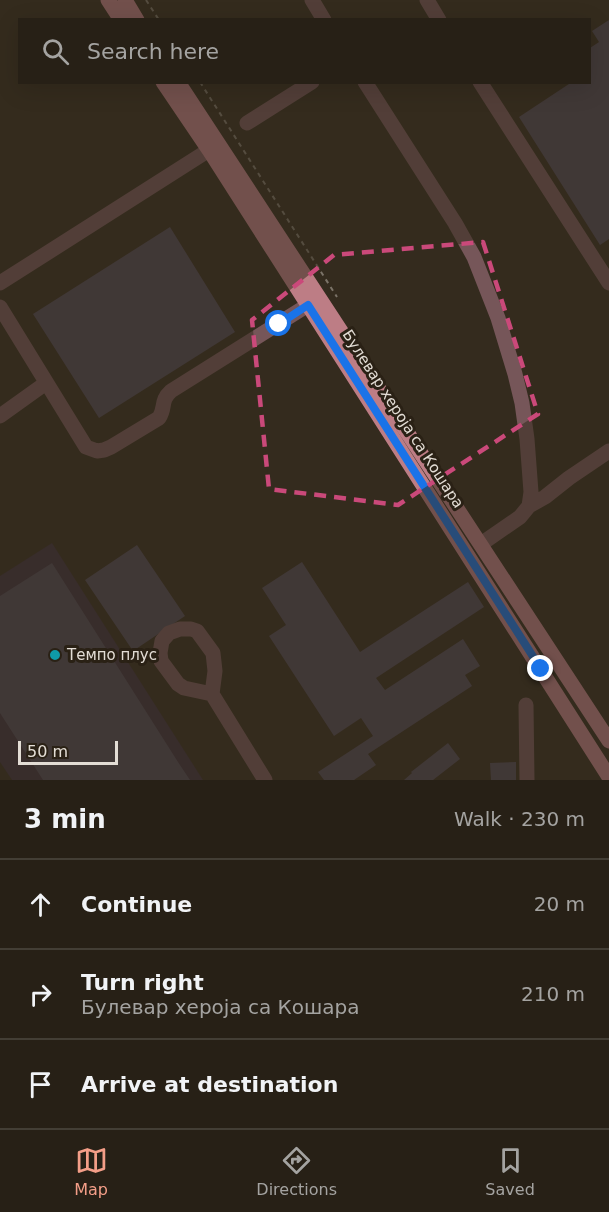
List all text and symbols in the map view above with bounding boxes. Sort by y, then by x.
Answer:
search box [18,18,591,84]
icon: search [39,35,72,68]
text: Search here [87,39,219,64]
route start [265,310,291,336]
street label: Булевар хероја са Кошара [339,326,467,512]
place label: Темпо плус [66,646,157,664]
marker: Темпо плус [48,648,62,662]
route end [527,655,553,681]
scale bar [18,738,118,766]
text: 50 m [27,742,68,761]
text: 3 min [24,804,106,834]
text: Walk · 230 m [454,807,585,831]
icon: ahead [24,888,57,921]
text: Continue [81,892,192,917]
text: 20 m [534,892,585,916]
text: Turn right [81,970,204,995]
icon: right [24,978,57,1011]
text: 210 m [521,982,585,1006]
text: Булевар хероја са Кошара [81,995,360,1019]
icon: arrive [24,1068,57,1101]
text: Arrive at destination [81,1072,338,1097]
tab: Map [74,1144,108,1199]
tab: Directions [256,1144,337,1199]
tab: Saved [485,1144,535,1199]

